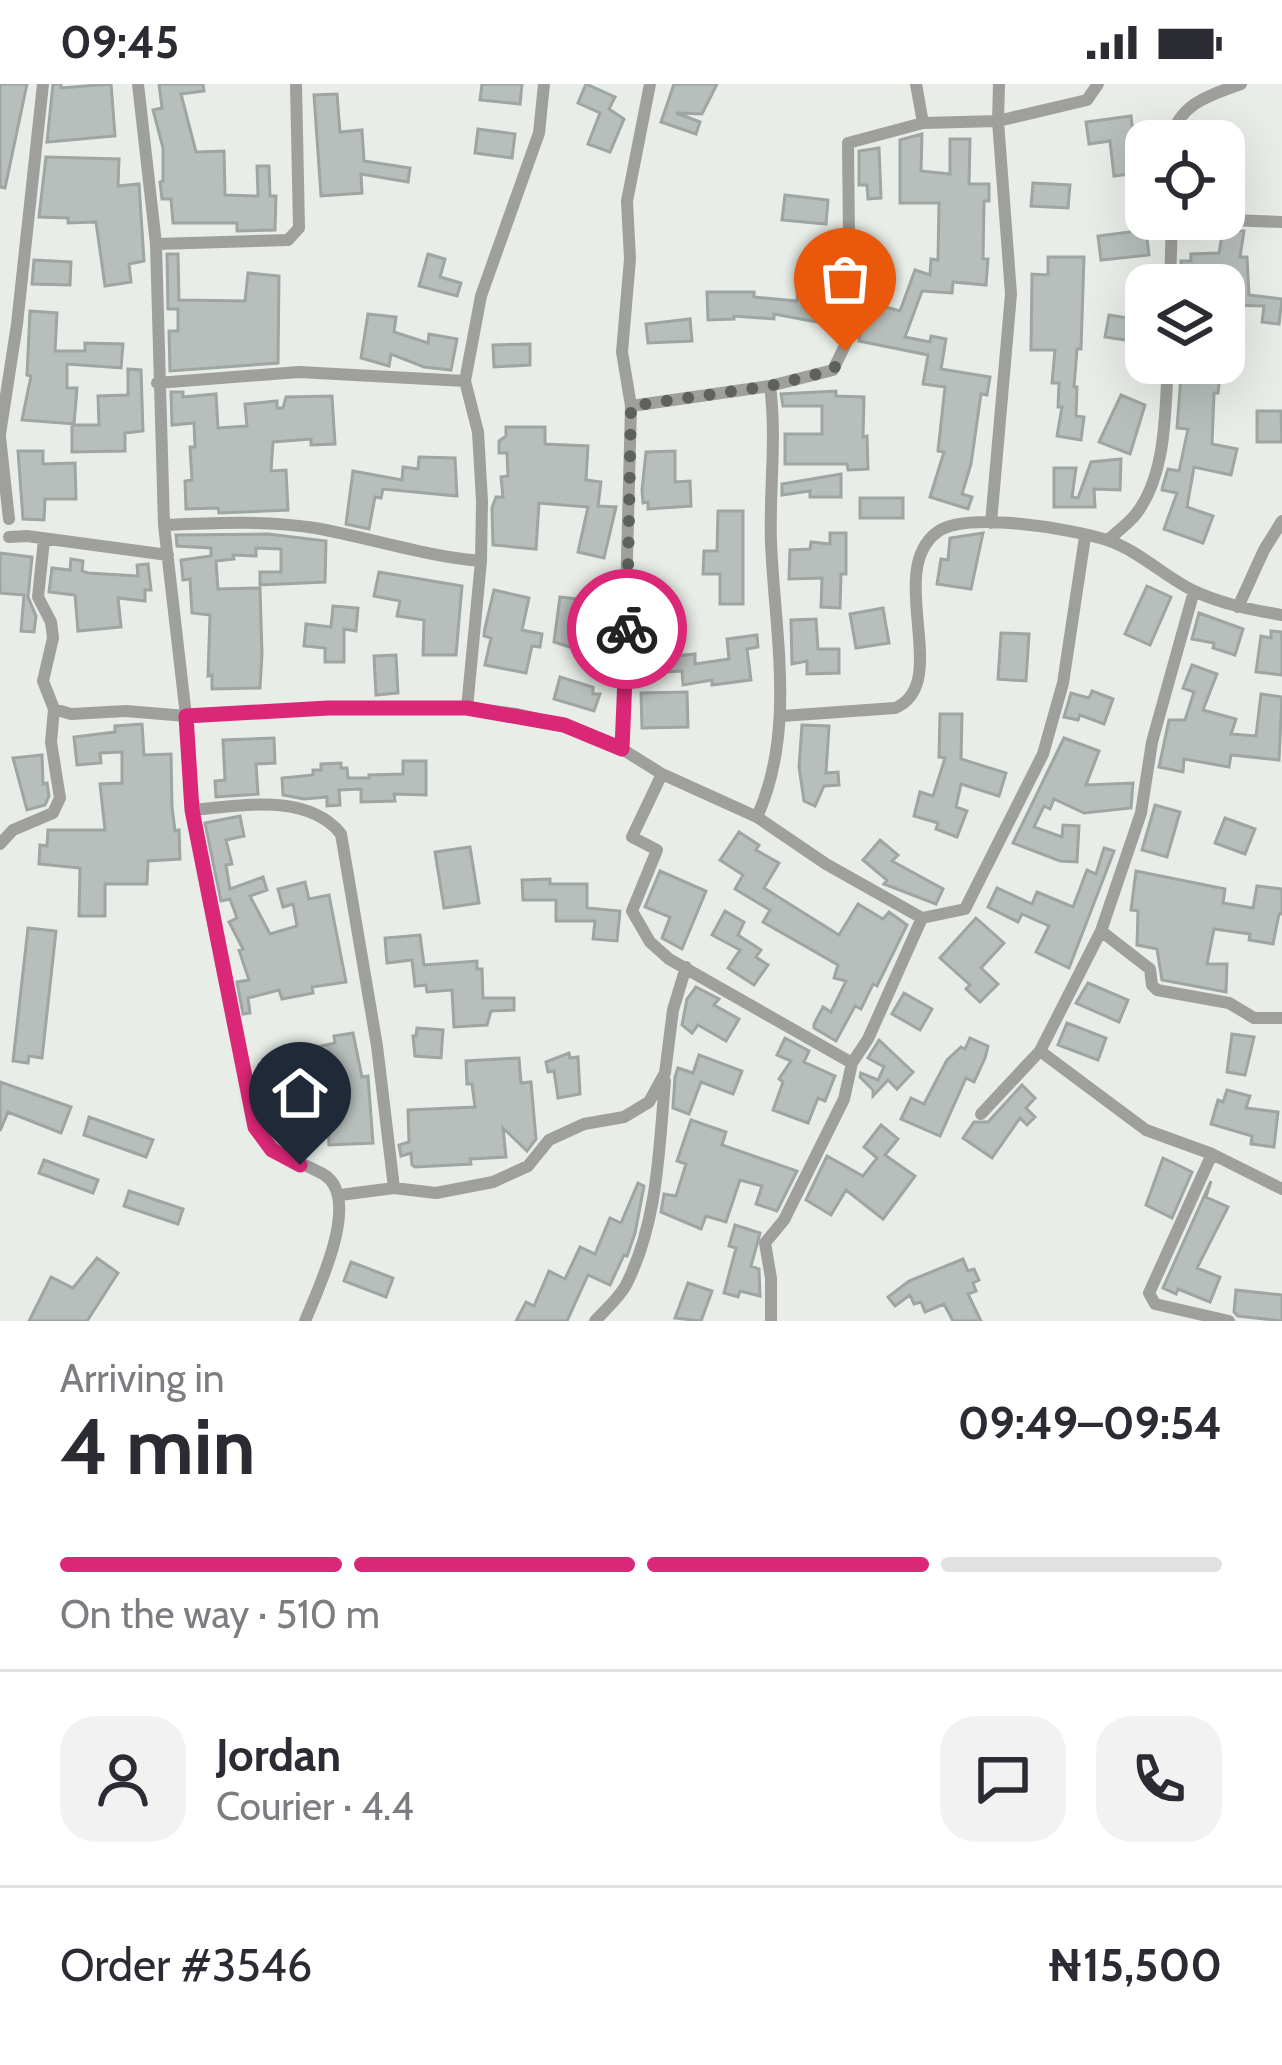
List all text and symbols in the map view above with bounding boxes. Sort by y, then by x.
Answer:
text: 09:45 [60,15,179,69]
map controls [1125,120,1245,384]
button: locate [1125,120,1245,240]
pin [794,228,896,351]
icon: bag [812,246,878,312]
button: layers [1125,264,1245,384]
courier [567,569,687,689]
icon: bike [594,596,660,662]
pin [249,1042,351,1165]
icon: home [267,1060,333,1126]
text: Arriving in [60,1354,224,1402]
text: 09:49–09:54 [958,1396,1222,1450]
text: 4 min [60,1399,256,1494]
text: On the way · 510 m [60,1590,380,1638]
button: person [60,1716,186,1842]
button: chat [940,1716,1066,1842]
button: phone [1096,1716,1222,1842]
text: Jordan [216,1728,341,1782]
text: Courier · 4.4 [216,1782,414,1830]
text: Order #3546 [60,1938,312,1992]
text: ₦15,500 [1047,1938,1222,1992]

